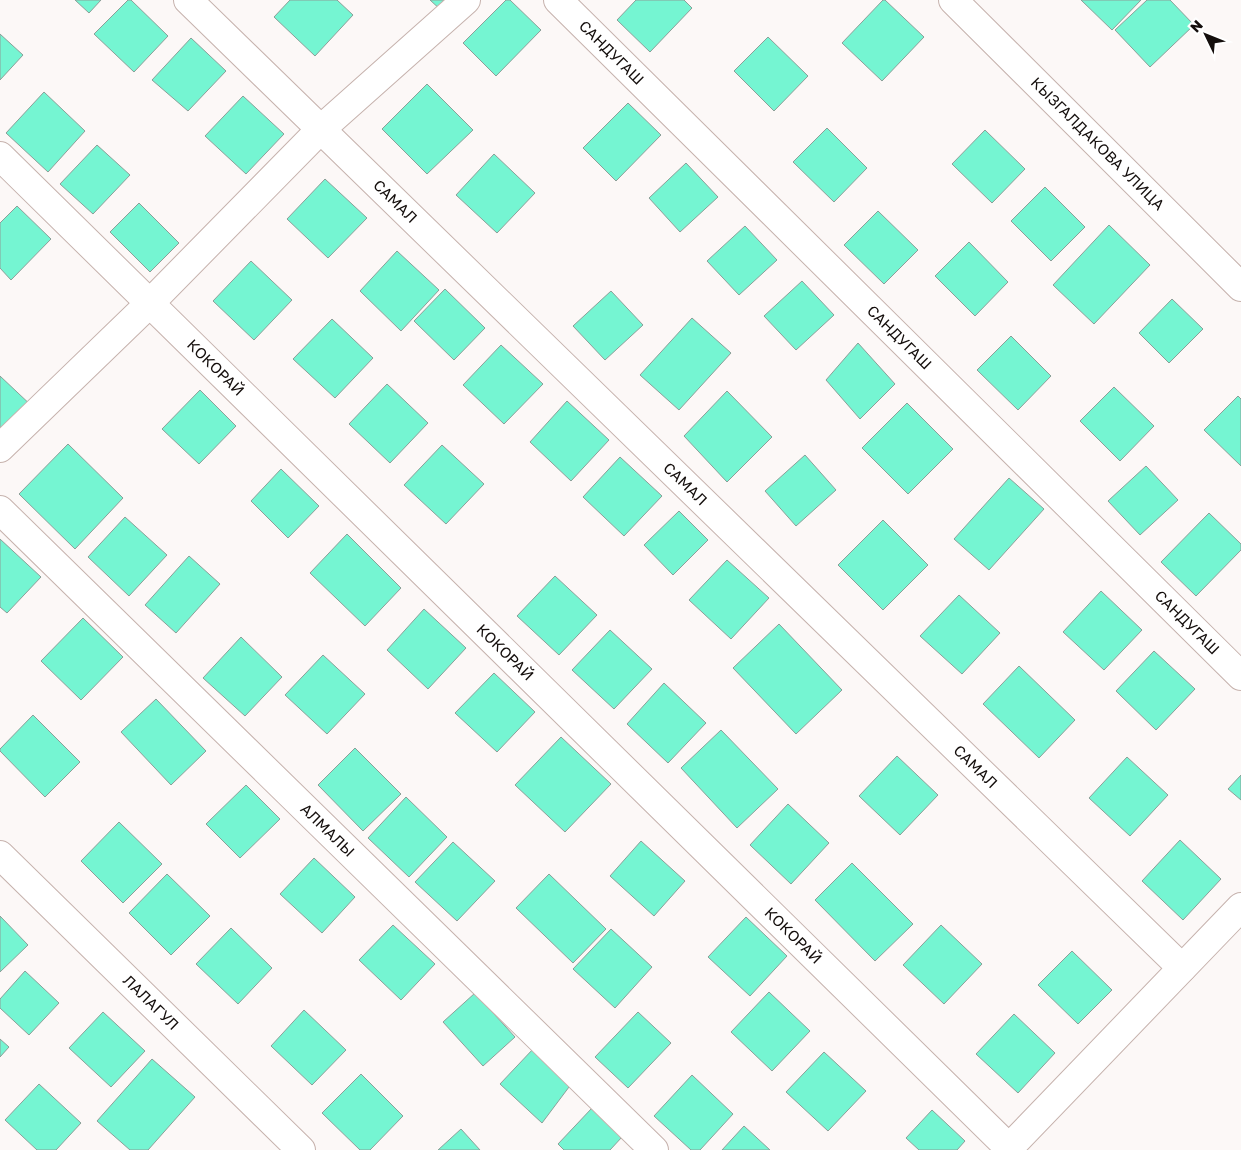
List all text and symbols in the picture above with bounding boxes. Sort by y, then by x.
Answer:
north arrow [1181,10,1231,60]
street label: САНДУГАШ [576,16,648,88]
text: N [1186,16,1206,35]
street label: КЫЗГАЛДАКОВА УЛИЦА [1028,73,1169,214]
street label: САМАЛ [370,176,421,226]
street label: САНДУГАШ [864,301,936,373]
street label: КОКОРАЙ [184,335,248,399]
street label: САМАЛ [660,458,712,509]
street label: САНДУГАШ [1152,586,1224,658]
street label: КОКОРАЙ [473,620,538,684]
street label: САМАЛ [950,741,1002,791]
street label: АЛМАЛЫ [297,799,359,860]
street label: КОКОРАЙ [761,903,826,967]
street label: ЛАЛАГУЛ [120,971,183,1033]

